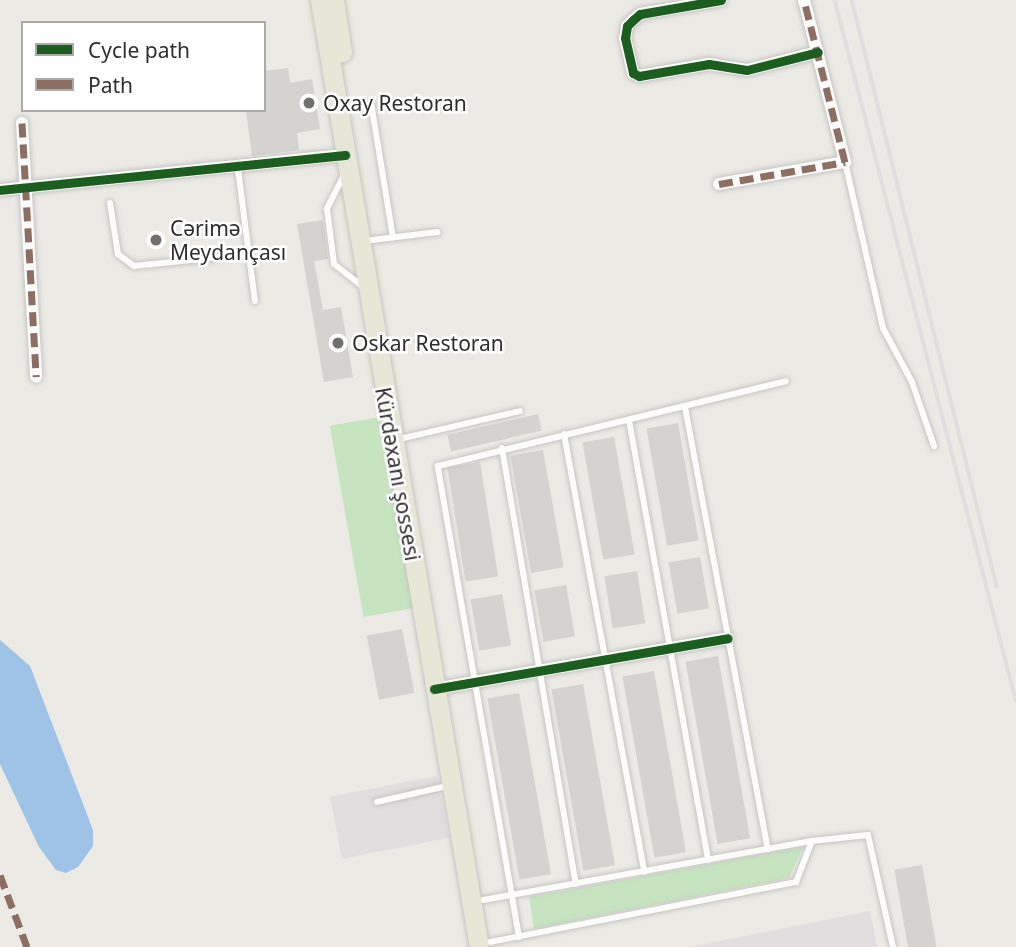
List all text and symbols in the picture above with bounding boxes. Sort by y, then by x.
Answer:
legend [21,21,266,112]
text: Cycle path [88,36,190,64]
text: Path [88,71,133,99]
place label: Oxay Restoran [323,90,467,116]
marker: Oxay Restoran [301,95,317,111]
place label: Cərimə Meydançası [170,215,286,265]
marker: Cərimə Meydançası [148,232,164,248]
place label: Oskar Restoran [352,330,504,356]
marker: Oskar Restoran [330,335,346,351]
street label: Kürdəxanı şossesi [370,385,426,563]

